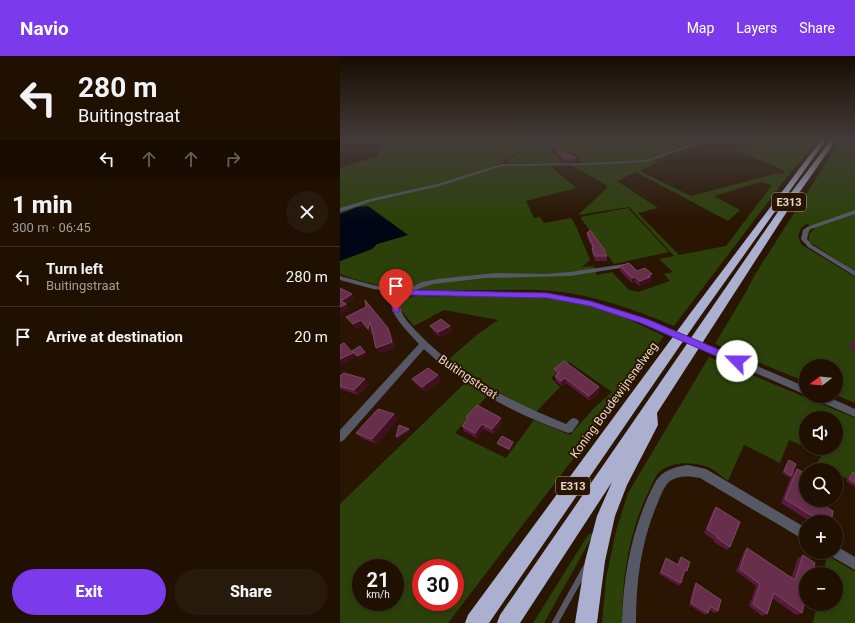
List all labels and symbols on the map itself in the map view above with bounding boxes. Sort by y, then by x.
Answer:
road number: E313 [772,193,806,211]
pin [379,269,413,310]
street label: Koning Boudewijnsnelweg [567,339,661,461]
position arrow [716,340,758,382]
street label: Buitingstraat [436,352,500,402]
north arrow [799,359,843,403]
road number: E313 [556,477,590,495]
speed limit sign: 30 [412,559,464,611]

